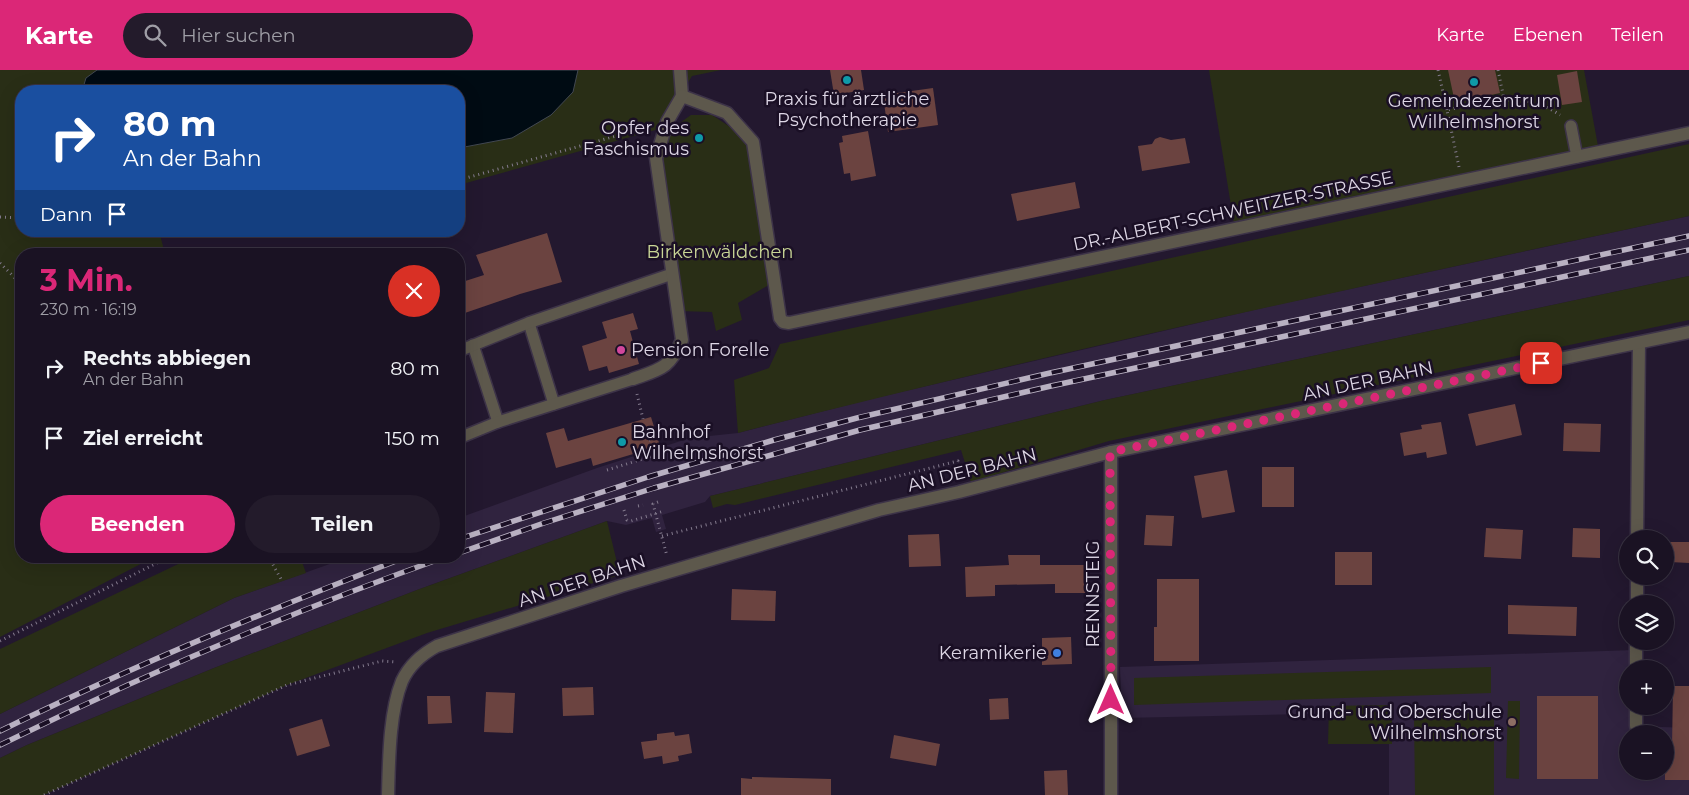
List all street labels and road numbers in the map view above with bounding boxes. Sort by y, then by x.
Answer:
street label: DR.-ALBERT-SCHWEITZER-STRASSE [1071,166,1395,256]
street label: AN DER BAHN [1301,356,1435,406]
street label: AN DER BAHN [905,443,1039,497]
street label: RENNSTEIG [1082,541,1104,647]
street label: AN DER BAHN [516,550,648,612]

